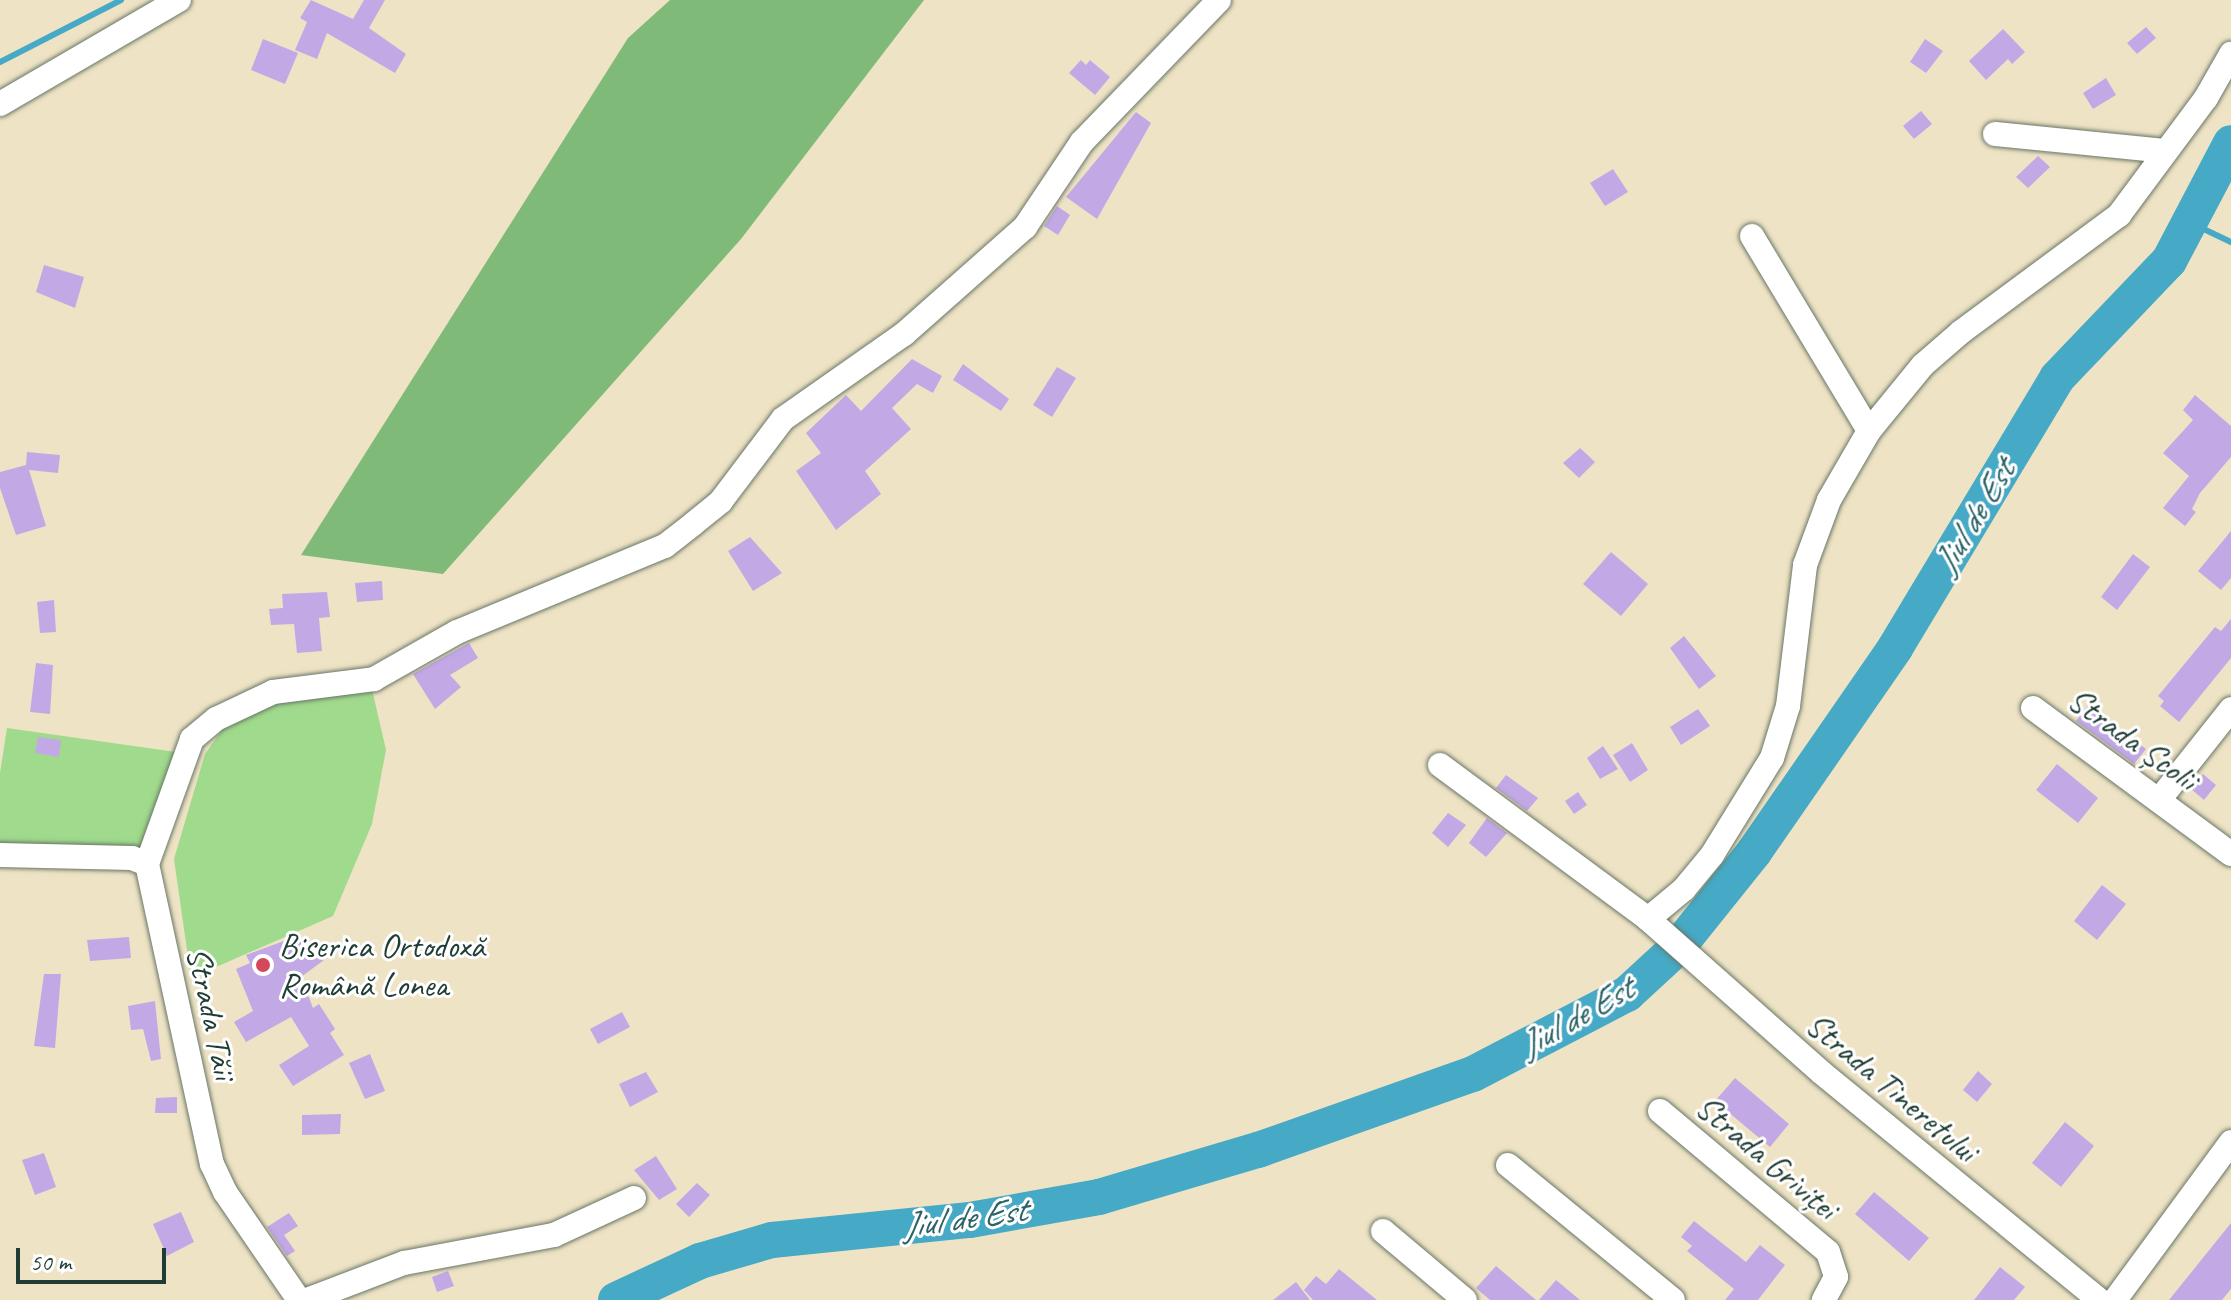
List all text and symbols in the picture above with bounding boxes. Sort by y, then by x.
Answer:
water label: Jiul de Est [1924,453,2024,581]
street label: Strada Școlii [2060,678,2206,800]
place label: Biserica Ortodoxă Română Lonea [279,925,485,1004]
street label: Strada Tăii [178,943,246,1083]
marker: Biserica Ortodoxă Română Lonea [254,956,272,974]
water label: Jiul de Est [1511,967,1641,1067]
street label: Strada Tineretului [1798,1003,1986,1171]
street label: Strada Griviței [1688,1086,1846,1228]
water label: Jiul de Est [900,1188,1028,1248]
scale bar [20,1232,170,1282]
text: 50 m [30,1247,71,1277]

